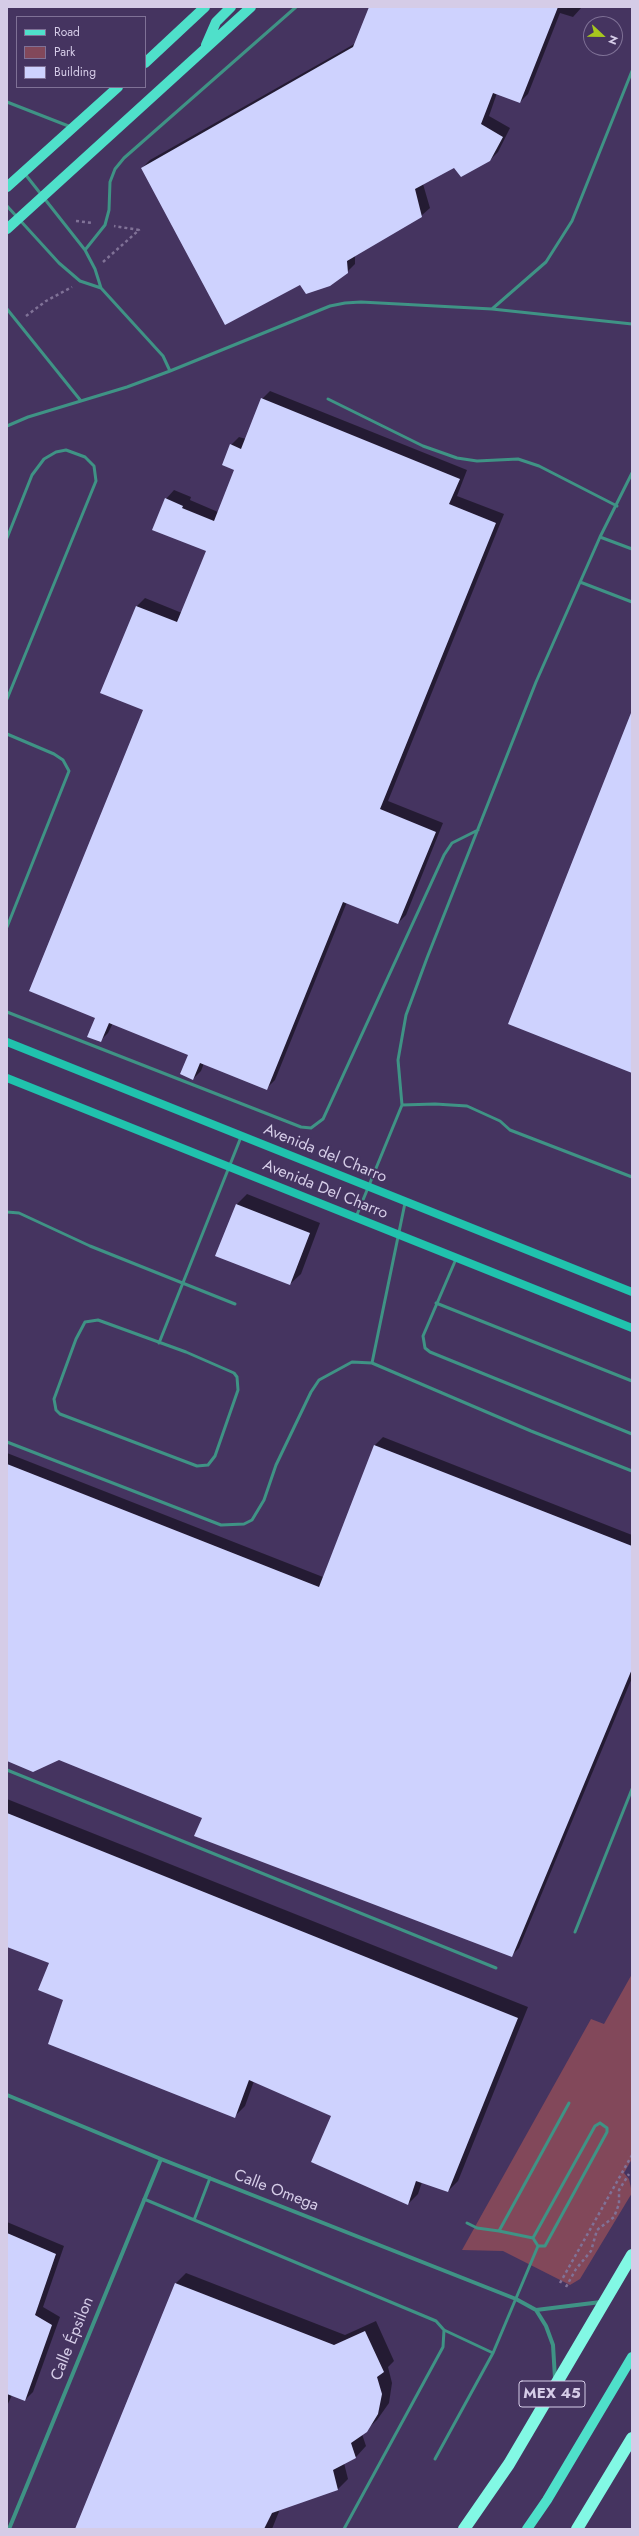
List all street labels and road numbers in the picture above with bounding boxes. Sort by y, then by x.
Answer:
street label: Avenida del Charro [261,1120,389,1188]
street label: Avenida Del Charro [260,1156,390,1224]
street label: Calle Omega [231,2166,321,2216]
street label: Calle Épsilon [48,2294,98,2384]
road number: MEX 45 [519,2381,585,2407]

